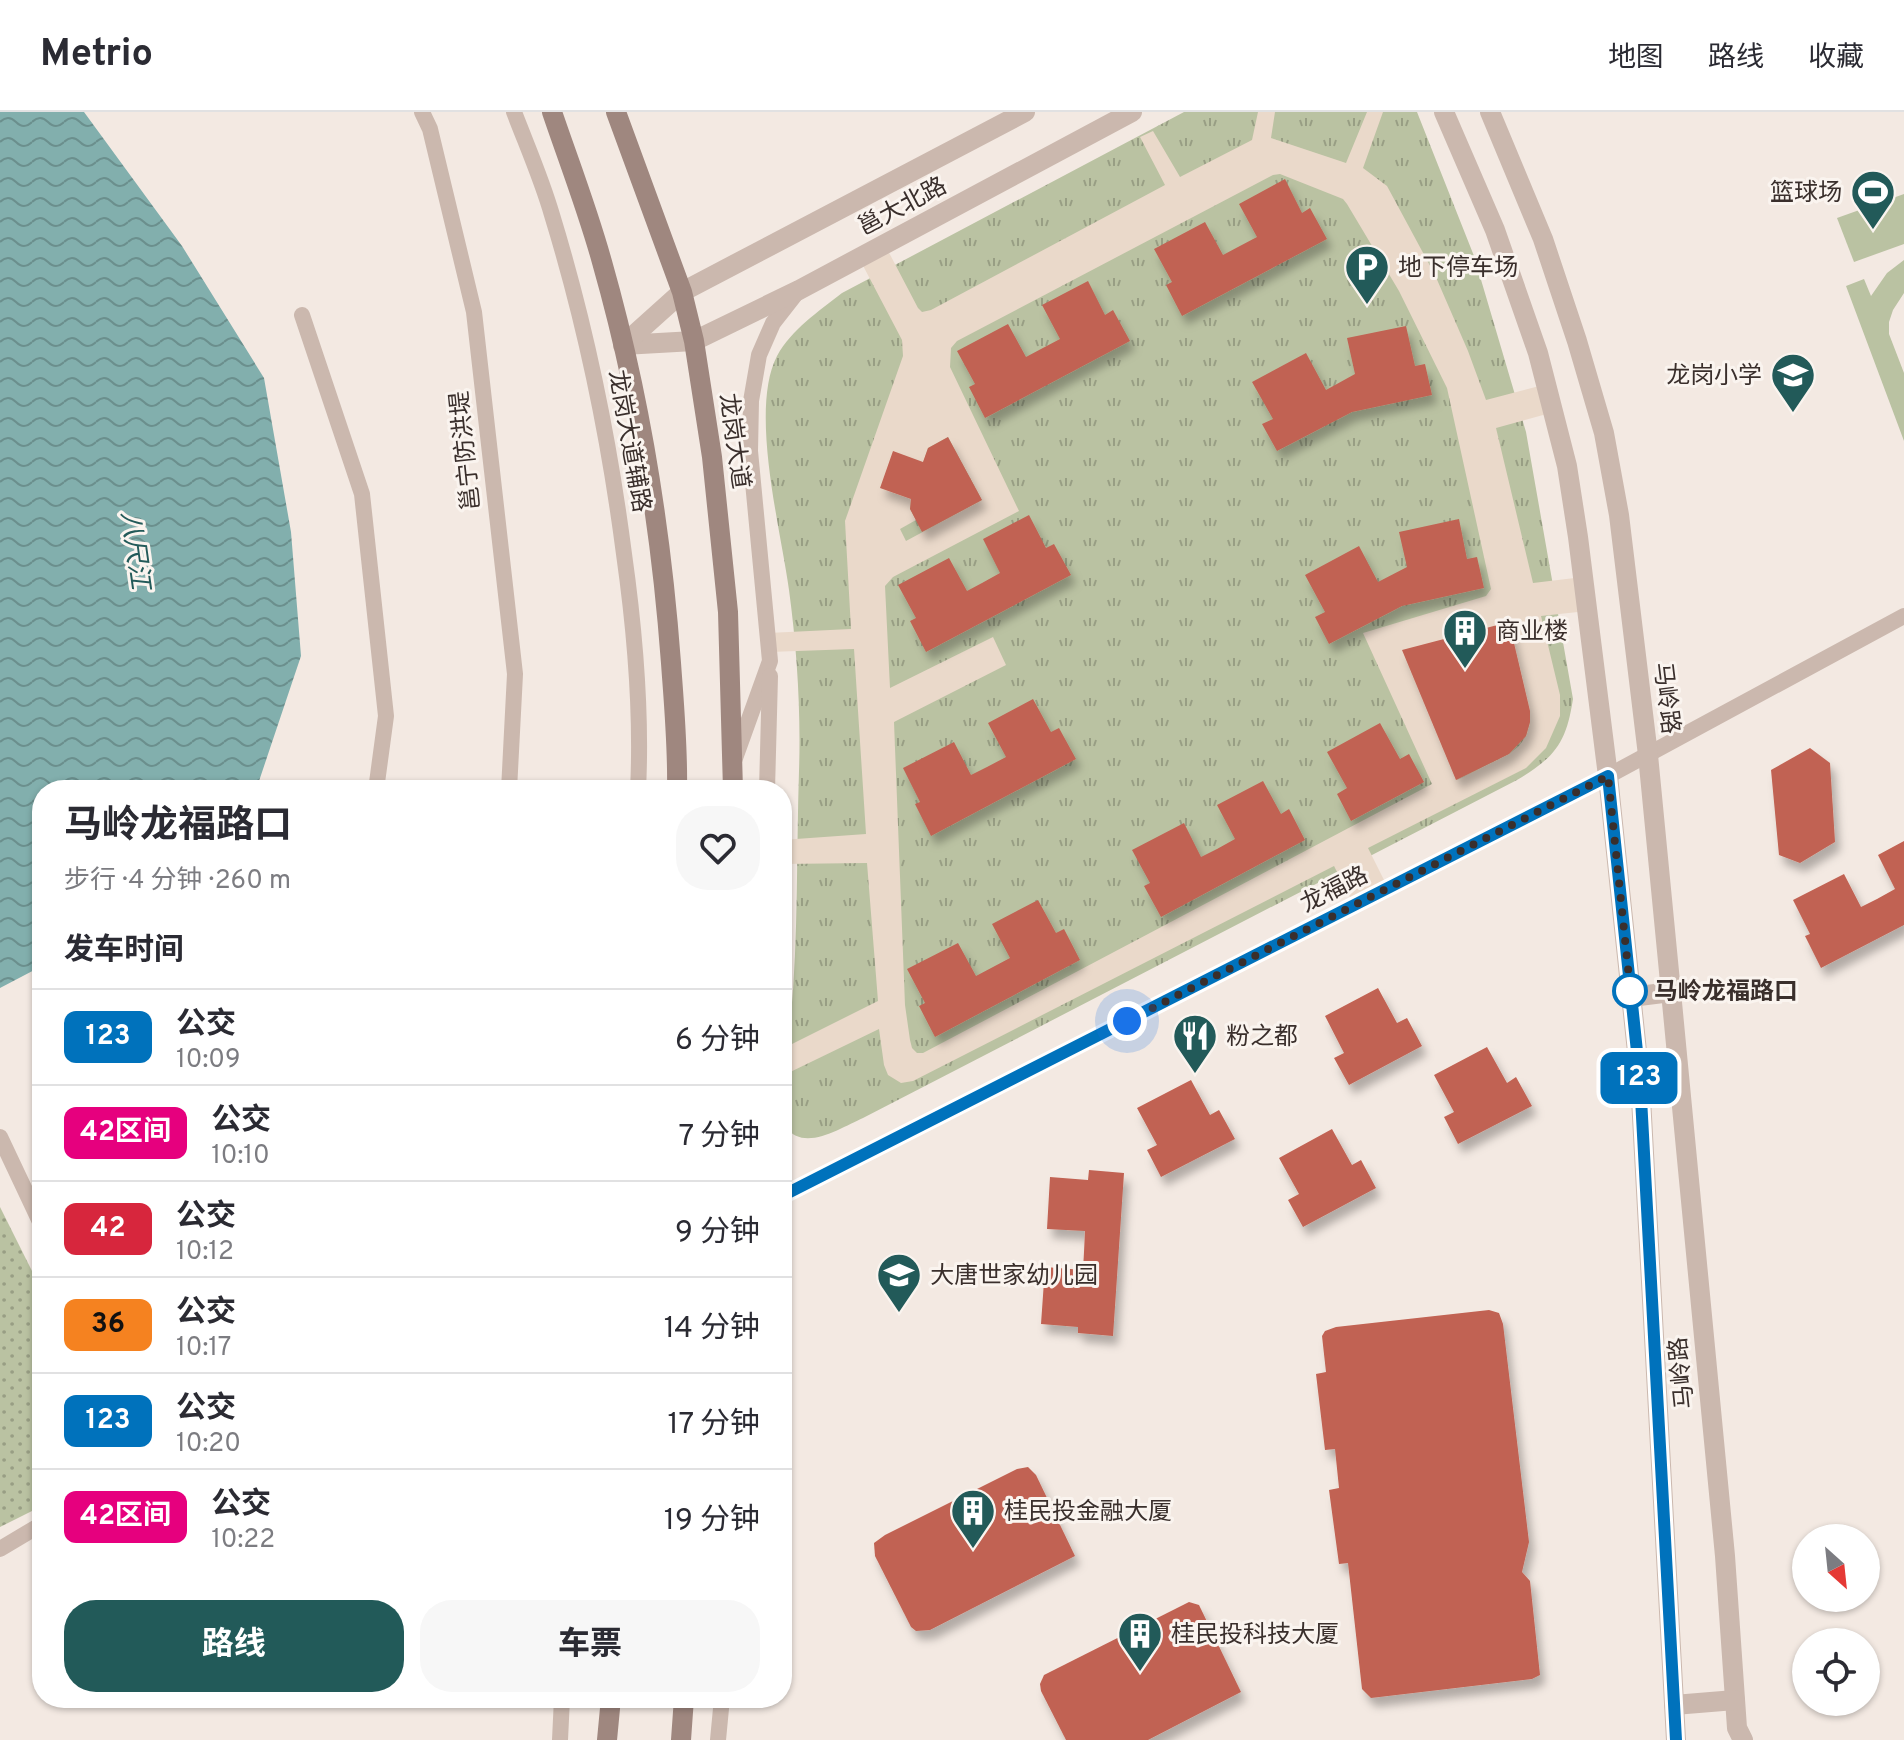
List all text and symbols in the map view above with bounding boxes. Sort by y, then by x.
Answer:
text: Metrio [40,31,153,80]
text: 地图 [1608,41,1664,77]
text: 路线 [1708,41,1764,77]
text: 收藏 [1808,41,1864,77]
sports icon: 篮球场 [1849,168,1897,231]
street label: 邕大北路 [854,172,952,244]
place label: 篮球场 [1770,179,1842,209]
parking icon: 地下停车场 [1343,243,1391,306]
place label: 地下停车场 [1398,254,1518,284]
school or university icon: 龙岗小学 [1769,351,1817,414]
place label: 龙岗小学 [1666,362,1762,392]
street label: 龙岗大道辅路 [601,368,655,515]
street label: 邕宁防洪堤 [446,390,488,512]
street label: 龙岗大道 [711,392,755,491]
water label: 八尺江 [112,509,156,594]
building icon: 商业楼 [1441,607,1489,670]
place label: 商业楼 [1496,618,1568,648]
street label: 马岭路 [1646,661,1684,736]
text: 马岭龙福路口 [64,803,292,852]
button: heart [676,806,760,890]
street label: 龙福路 [1296,861,1374,920]
text: 步行 · 4 分钟 · 260 m [64,865,291,898]
text: 发车时间 [64,933,184,970]
marker: 马岭龙福路口 [1613,974,1647,1008]
place label: 马岭龙福路口 [1654,978,1798,1008]
your location [1107,1001,1147,1041]
text: 公交 [176,1007,236,1044]
restaurant icon: 粉之都 [1171,1012,1219,1075]
text: 123 [85,1019,131,1055]
text: 6 分钟 [675,1023,760,1060]
place label: 粉之都 [1226,1023,1298,1053]
text: 10:09 [176,1044,240,1077]
line badge: 123 [1593,1052,1685,1104]
text: 123 [1616,1060,1662,1096]
text: 公交 [211,1103,271,1140]
text: 42区间 [80,1115,171,1151]
text: 7 分钟 [678,1119,760,1156]
text: 10:10 [211,1140,270,1173]
text: 公交 [176,1199,236,1236]
text: 42 [90,1211,126,1247]
text: 9 分钟 [675,1215,760,1252]
text: 10:12 [176,1236,234,1269]
school or university icon: 大唐世家幼儿园 [875,1251,923,1314]
place label: 大唐世家幼儿园 [930,1262,1098,1292]
text: 公交 [176,1295,236,1332]
text: 36 [91,1307,125,1343]
text: 14 分钟 [664,1311,760,1348]
text: 10:17 [176,1332,231,1365]
street label: 马岭路 [1664,1335,1702,1410]
text: 公交 [176,1391,236,1428]
text: 123 [85,1403,131,1439]
text: 17 分钟 [667,1407,760,1444]
text: 10:20 [176,1428,241,1461]
text: 公交 [211,1487,271,1524]
building icon: 桂民投金融大厦 [949,1487,997,1550]
place label: 桂民投金融大厦 [1004,1498,1172,1528]
text: 42区间 [80,1499,171,1535]
text: 19 分钟 [664,1503,760,1540]
text: 10:22 [211,1524,275,1557]
north arrow [1792,1524,1880,1612]
map controls [1792,1524,1880,1716]
button: 路线 [64,1600,404,1692]
button: 车票 [420,1600,760,1692]
building icon: 桂民投科技大厦 [1116,1610,1164,1673]
place label: 桂民投科技大厦 [1171,1621,1339,1651]
button: locate [1792,1628,1880,1716]

